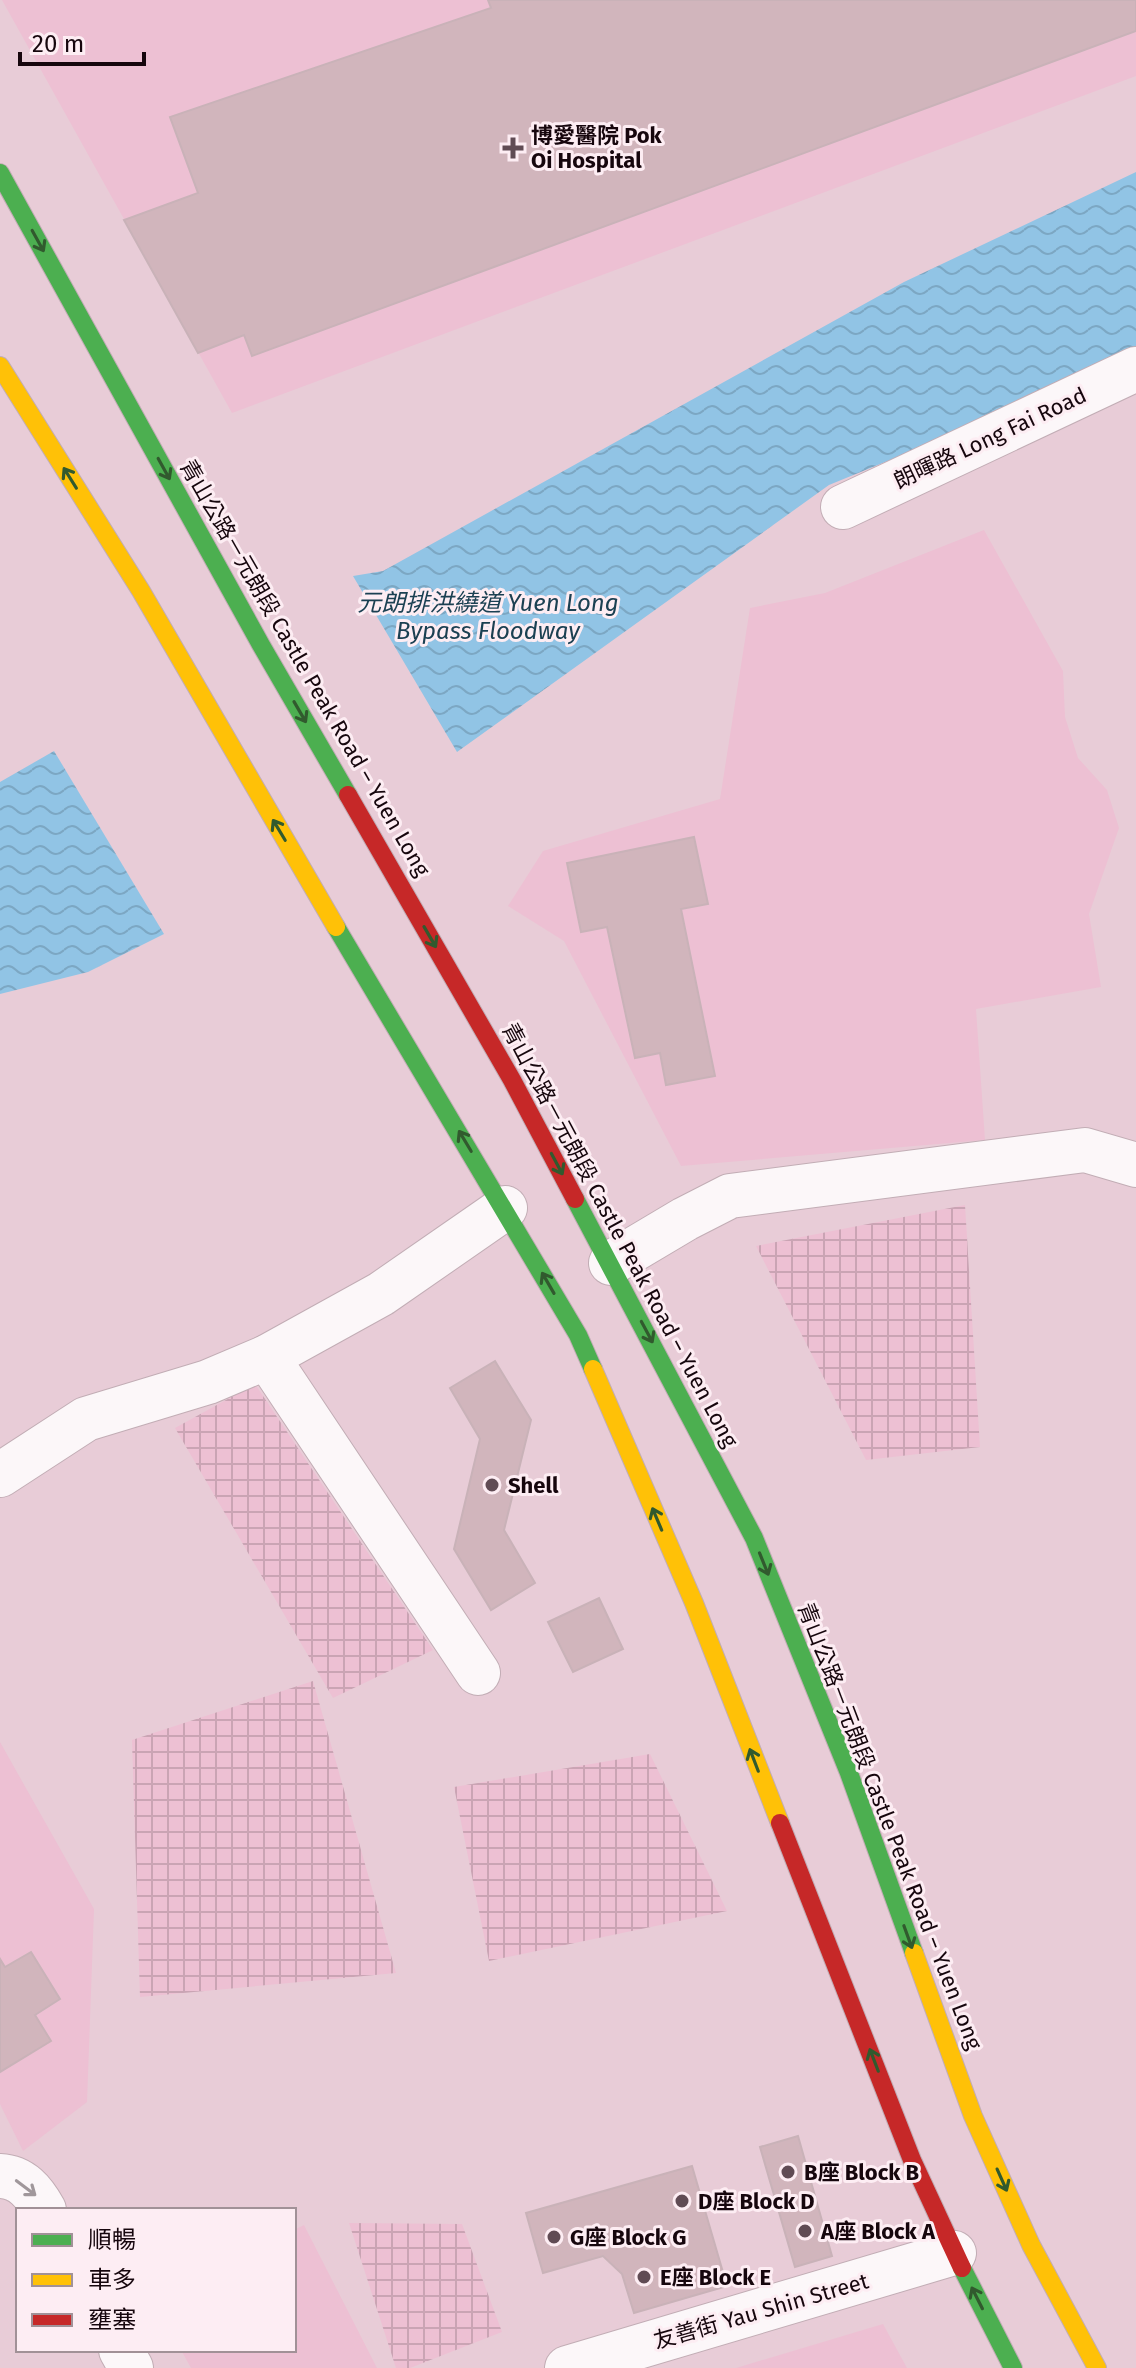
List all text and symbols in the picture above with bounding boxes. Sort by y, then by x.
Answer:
scale bar [20,16,144,66]
text: 20 m [32,30,84,58]
place label: 博愛醫院 Pok Oi Hospital [531,122,663,174]
marker: 博愛醫院 Pok Oi Hospital [502,137,524,159]
one-way arrow [30,229,46,252]
street label: 朗暉路 Long Fai Road [889,382,1091,494]
street label: 青山公路－元朗段 Castle Peak Road – Yuen Long [174,455,436,882]
one-way arrow [157,456,172,480]
one-way arrow [61,467,77,490]
water label: 元朗排洪繞道 Yuen Long Bypass Floodway [357,589,619,645]
one-way arrow [292,700,308,723]
one-way arrow [271,819,287,842]
one-way arrow [423,925,439,948]
street label: 青山公路－元朗段 Castle Peak Road – Yuen Long [496,1018,744,1452]
one-way arrow [457,1130,473,1153]
one-way arrow [550,1152,566,1175]
one-way arrow [540,1272,556,1295]
one-way arrow [639,1320,655,1344]
place label: Shell [508,1472,559,1499]
marker: Shell [483,1476,501,1494]
one-way arrow [649,1507,664,1531]
one-way arrow [758,1551,773,1576]
street label: 青山公路－元朗段 Castle Peak Road – Yuen Long [792,1599,988,2054]
one-way arrow [746,1748,761,1773]
one-way arrow [902,1924,917,1949]
one-way arrow [866,2048,881,2073]
place label: B座 Block B [804,2159,919,2186]
marker: B座 Block B [779,2163,797,2181]
one-way arrow [995,2167,1010,2191]
one-way arrow [15,2179,36,2196]
place label: D座 Block D [698,2188,815,2215]
marker: D座 Block D [673,2192,691,2210]
legend [16,2208,296,2352]
place label: A座 Block A [820,2218,936,2245]
marker: A座 Block A [796,2222,814,2240]
place label: G座 Block G [570,2224,686,2251]
text: 順暢 [88,2226,136,2254]
marker: G座 Block G [545,2228,563,2246]
place label: E座 Block E [660,2264,771,2291]
text: 車多 [88,2266,136,2294]
street label: 友善街 Yau Shin Street [650,2267,872,2355]
marker: E座 Block E [635,2268,653,2286]
one-way arrow [969,2287,985,2311]
text: 壅塞 [88,2306,136,2334]

